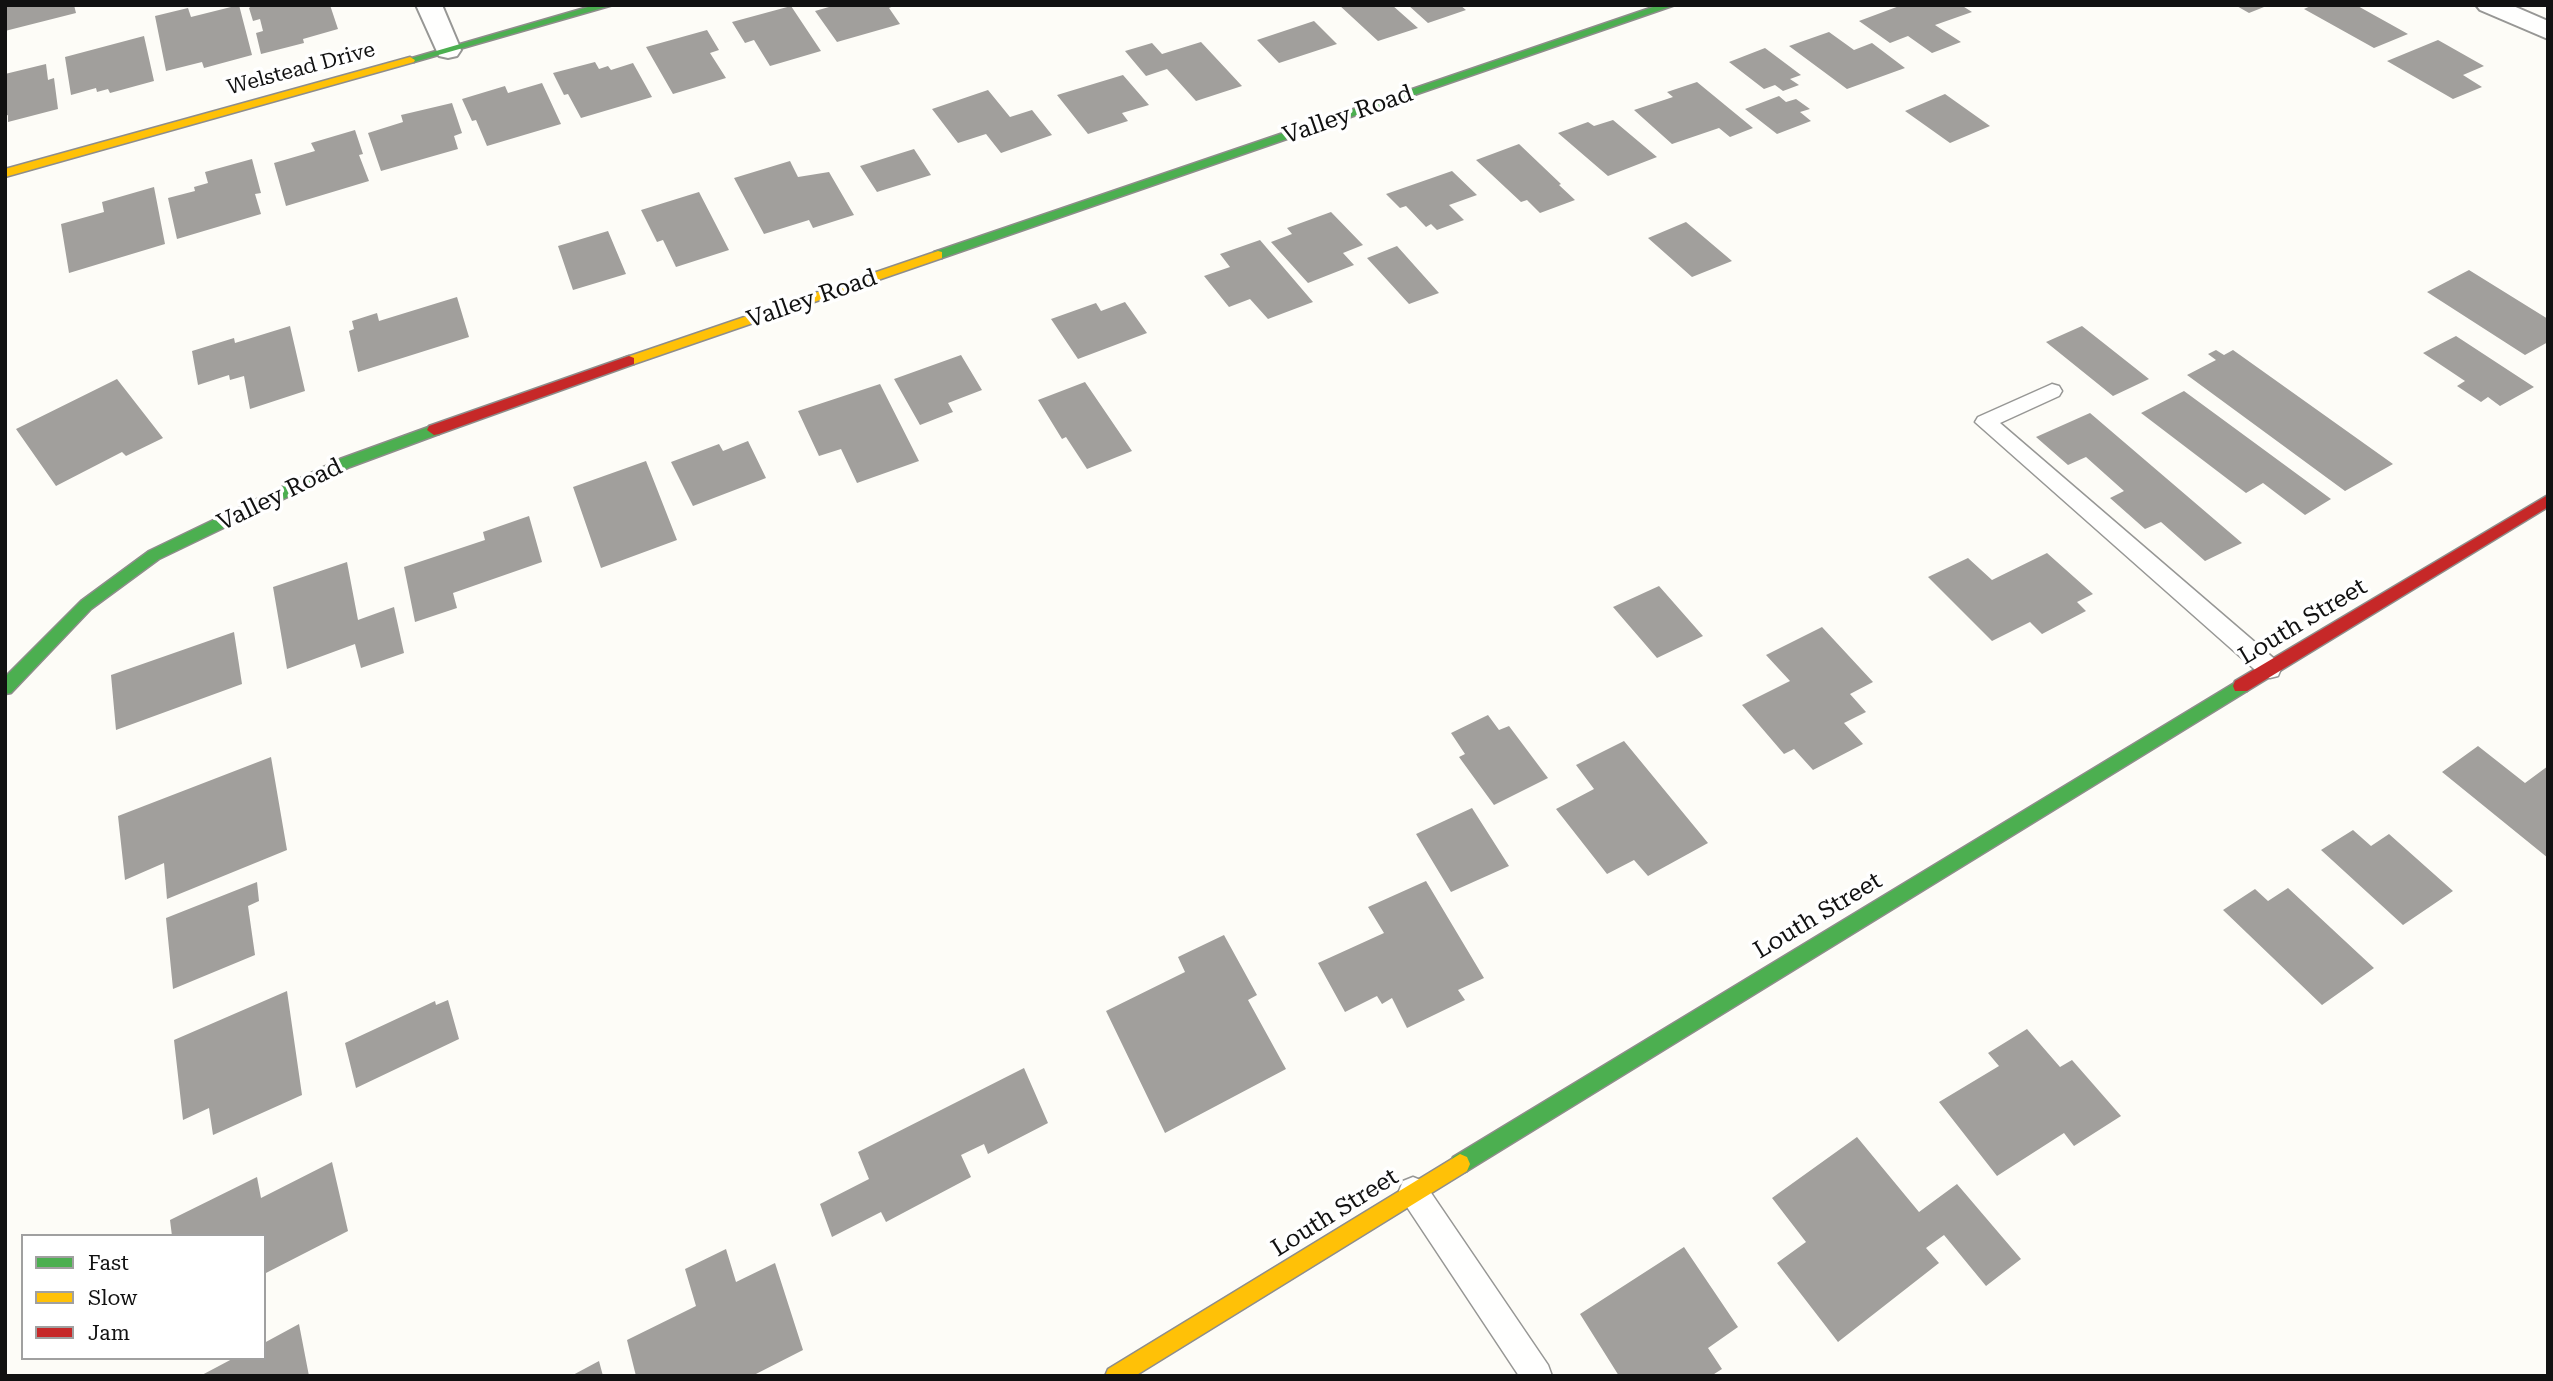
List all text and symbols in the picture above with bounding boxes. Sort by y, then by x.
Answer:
street label: Welstead Drive [224,37,378,101]
street label: Valley Road [1279,79,1417,151]
street label: Valley Road [743,263,881,335]
street label: Valley Road [213,452,347,538]
street label: Louth Street [2234,573,2372,671]
street label: Louth Street [1749,867,1887,965]
street label: Louth Street [1266,1163,1404,1263]
legend [21,1234,266,1360]
text: Fast [88,1251,129,1275]
text: Slow [88,1286,137,1310]
text: Jam [88,1321,130,1345]

